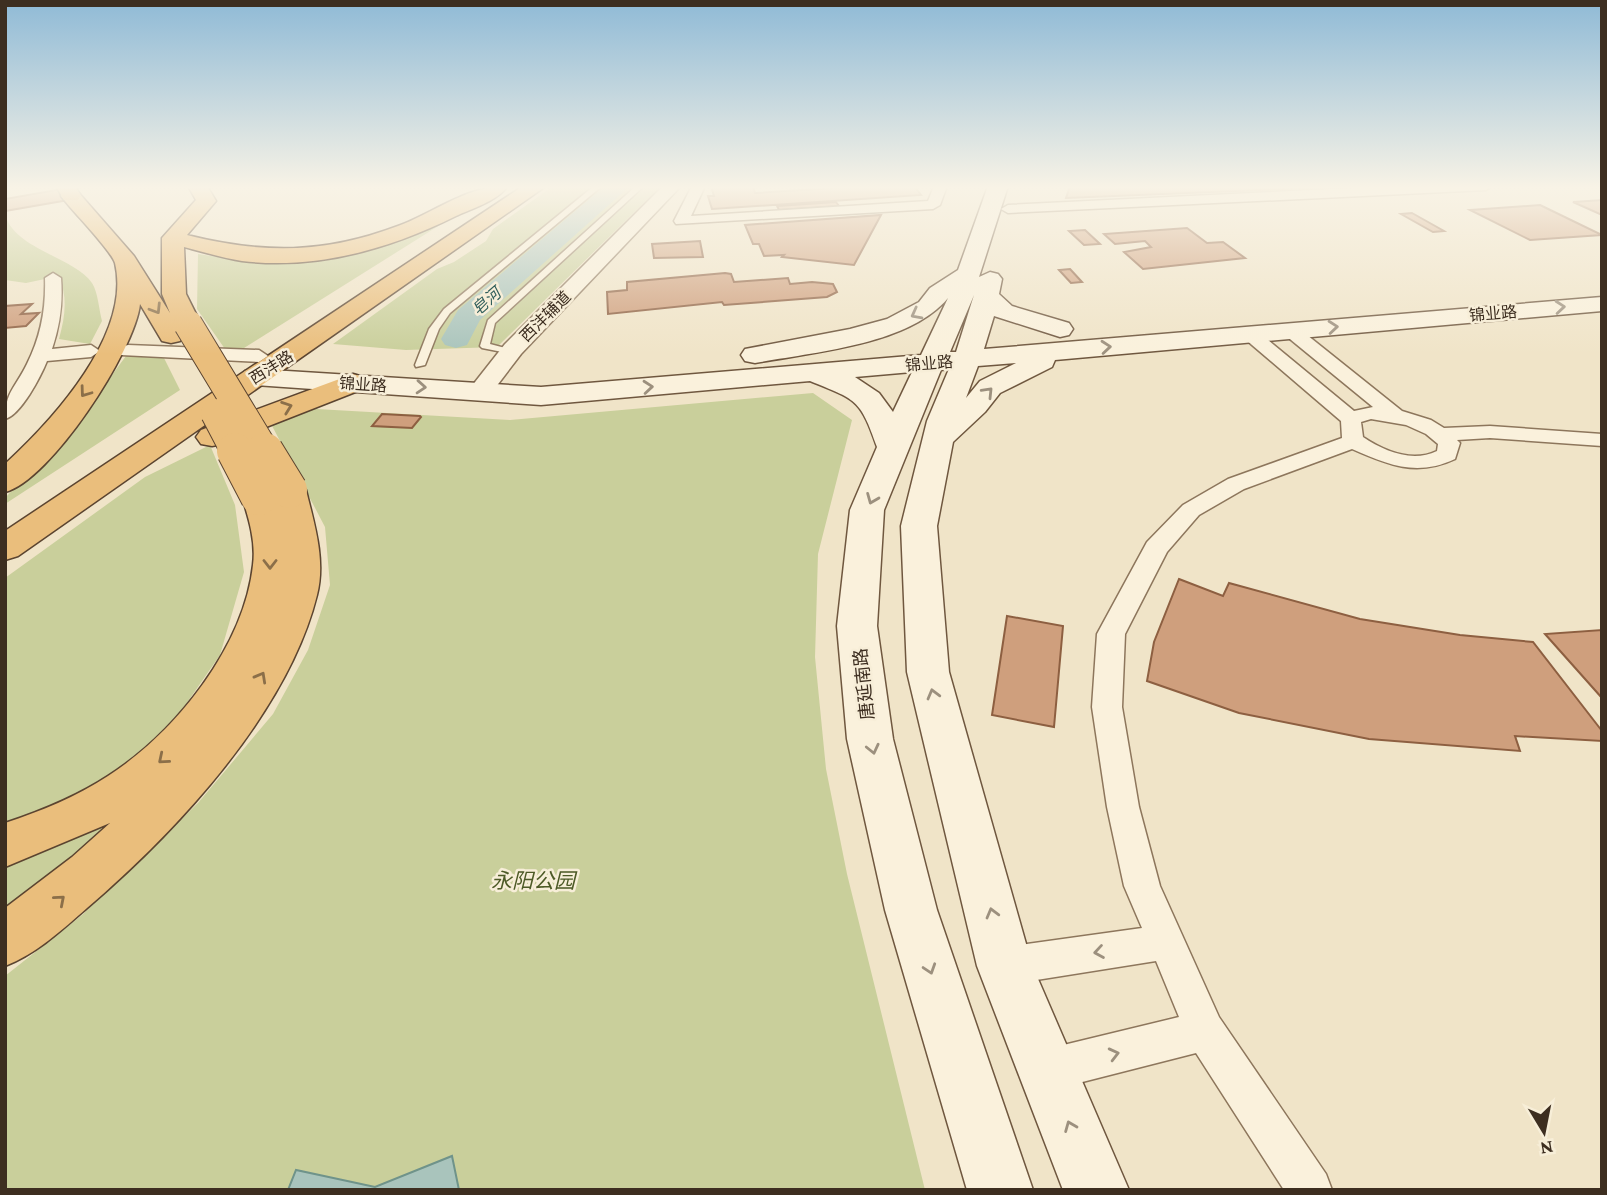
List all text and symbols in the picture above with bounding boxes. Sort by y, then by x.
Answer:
water label: 皂河 [469,283,506,318]
street label: 西沣辅道 [517,288,574,345]
one-way arrow [1554,300,1565,315]
one-way arrow [147,302,160,315]
street label: 锦业路 [1468,303,1518,324]
one-way arrow [911,305,923,319]
one-way arrow [1327,320,1339,335]
one-way arrow [1101,340,1112,355]
street label: 西沣路 [246,347,296,387]
street label: 锦业路 [904,353,954,374]
street label: 锦业路 [338,374,388,395]
one-way arrow [416,379,427,394]
one-way arrow [642,379,653,394]
one-way arrow [81,384,93,397]
one-way arrow [980,388,992,401]
one-way arrow [280,401,292,415]
one-way arrow [866,492,880,504]
one-way arrow [262,559,278,569]
street label: 唐延南路 [850,647,878,721]
one-way arrow [252,672,266,684]
one-way arrow [927,688,942,700]
one-way arrow [864,743,879,755]
one-way arrow [158,750,170,763]
park label: 永阳公园 [491,869,578,893]
one-way arrow [52,895,65,908]
one-way arrow [985,908,1000,920]
one-way arrow [1093,944,1105,959]
one-way arrow [921,963,936,975]
one-way arrow [1108,1048,1120,1062]
north arrow [1509,1097,1579,1167]
one-way arrow [1065,1121,1079,1133]
text: N [1539,1137,1555,1160]

